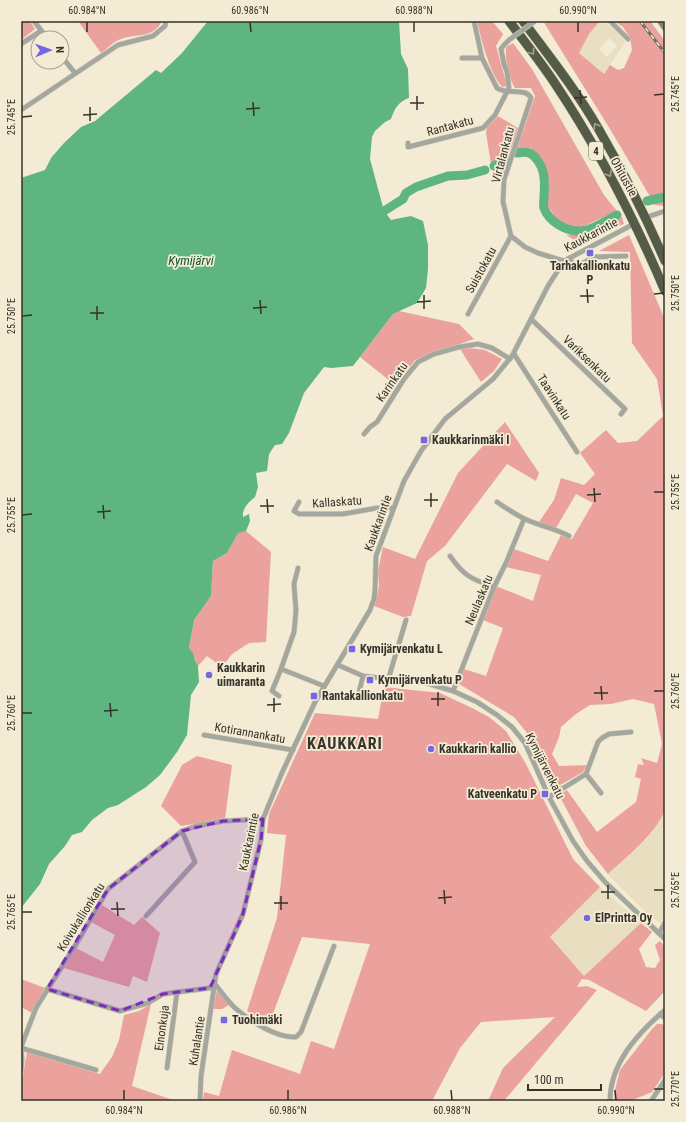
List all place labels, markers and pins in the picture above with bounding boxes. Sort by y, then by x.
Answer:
marker: Tarhakallionkatu P [585,248,595,258]
place label: Tarhakallionkatu P [550,259,630,287]
place label: Kaukkarinmäki I [432,433,510,447]
marker: Kaukkarinmäki I [419,435,429,445]
place label: Kymijärvenkatu L [360,642,443,656]
marker: Kymijärvenkatu L [347,644,357,654]
place label: Kaukkarin uimaranta [217,661,266,689]
marker: Kaukkarin uimaranta [204,670,214,680]
place label: Kymijärvenkatu P [378,673,462,687]
marker: Kymijärvenkatu P [365,675,375,685]
place label: Rantakallionkatu [322,689,403,703]
marker: Rantakallionkatu [309,691,319,701]
place label: Kaukkarin kallio [439,742,516,756]
marker: Kaukkarin kallio [426,744,436,754]
place label: Katveenkatu P [468,787,537,801]
marker: Katveenkatu P [540,789,550,799]
place label: ElPrintta Oy [595,911,653,925]
marker: ElPrintta Oy [582,913,592,923]
place label: Tuohimäki [232,1013,282,1027]
marker: Tuohimäki [219,1015,229,1025]

